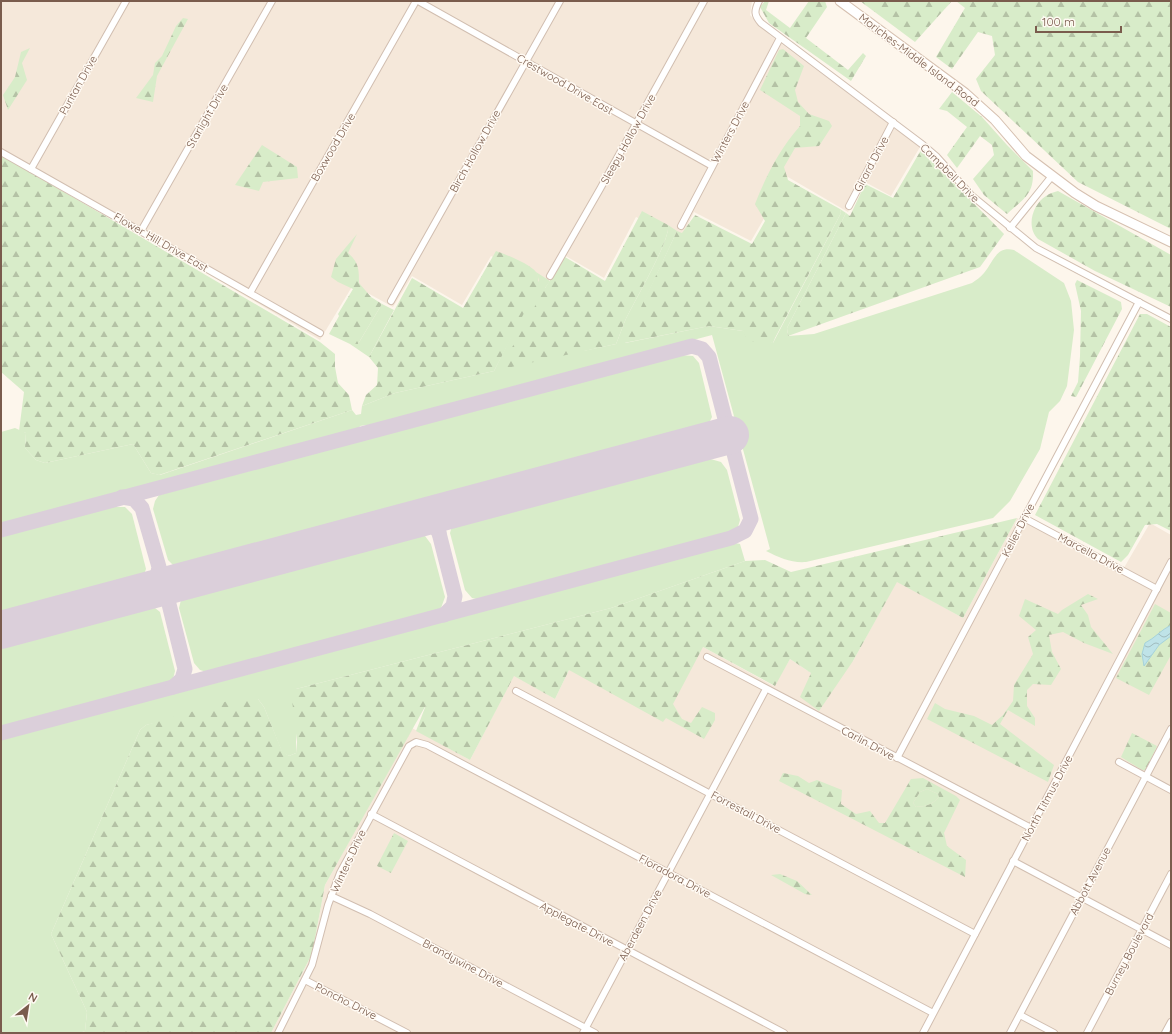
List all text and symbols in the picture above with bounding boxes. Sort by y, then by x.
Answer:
scale bar [1036,8,1121,34]
street label: Moriches-Middle Island Road [856,10,982,110]
text: 100 m [1042,14,1075,29]
street label: Crestwood Drive East [514,51,616,118]
street label: Puritan Drive [56,53,100,117]
street label: Starlight Drive [183,81,231,151]
street label: Sleepy Hollow Drive [597,91,659,187]
street label: Winters Drive [708,99,752,165]
street label: Birch Hollow Drive [446,107,504,195]
street label: Boxwood Drive [308,110,358,184]
street label: Girard Drive [851,134,891,194]
street label: Campbell Drive [917,140,983,206]
street label: Flower Hill Drive East [111,209,211,275]
street label: Keller Drive [999,501,1037,559]
street label: Marcella Drive [1056,530,1126,576]
street label: Carlin Drive [839,723,897,763]
street label: North Titmus Drive [1018,753,1076,843]
street label: Forrestall Drive [709,788,783,836]
street label: Winters Drive [327,827,369,895]
street label: Abbott Avenue [1066,845,1114,917]
street label: Floradora Drive [637,851,713,901]
street label: Aberdeen Drive [615,887,665,963]
street label: Applegate Drive [538,899,616,949]
street label: Burney Boulevard [1101,910,1157,998]
street label: Brandywine Drive [420,936,506,990]
street label: Poncho Drive [313,979,379,1023]
north arrow [8,986,48,1026]
text: N [26,989,40,1005]

